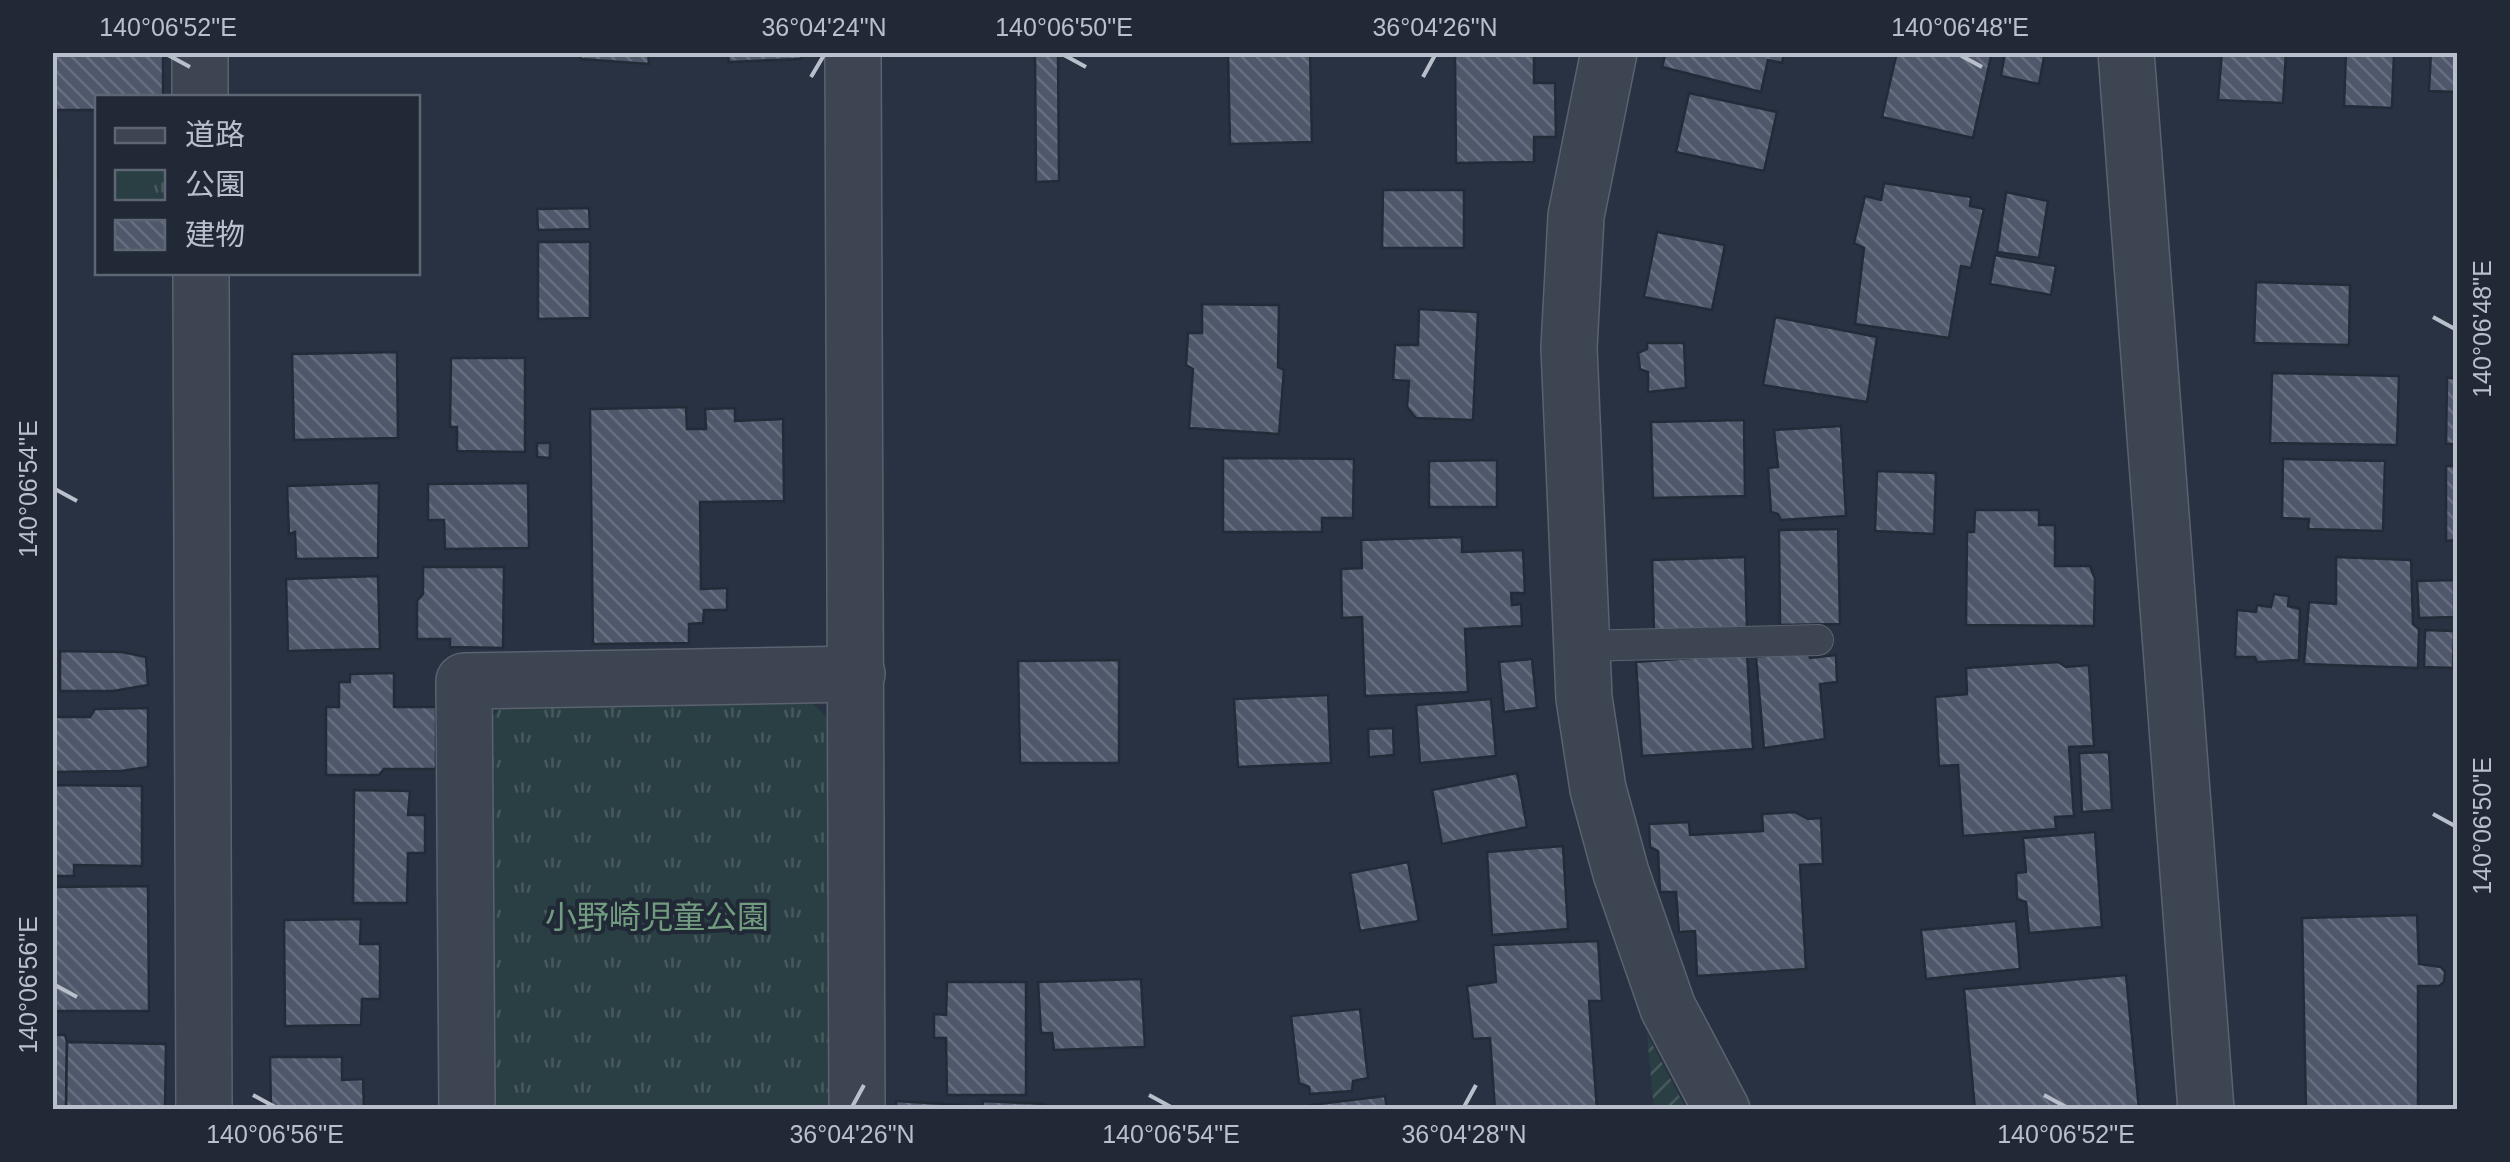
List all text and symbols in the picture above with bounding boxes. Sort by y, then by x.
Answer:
text: 140°06'52"E [99,13,237,41]
text: 36°04'24"N [761,13,887,41]
text: 140°06'50"E [995,13,1133,41]
text: 36°04'26"N [1372,13,1498,41]
text: 140°06'48"E [1891,13,2029,41]
legend [95,95,420,275]
text: 道路 [185,118,245,151]
text: 公園 [185,168,245,201]
text: 建物 [185,218,245,251]
text: 140°06'48"E [2468,260,2496,398]
text: 140°06'54"E [14,420,42,558]
text: 140°06'50"E [2468,757,2496,895]
park label: 小野崎児童公園 [545,899,769,935]
text: 140°06'56"E [14,916,42,1054]
text: 140°06'56"E [206,1120,344,1148]
text: 36°04'26"N [789,1120,915,1148]
text: 140°06'54"E [1102,1120,1240,1148]
text: 36°04'28"N [1401,1120,1527,1148]
text: 140°06'52"E [1997,1120,2135,1148]

